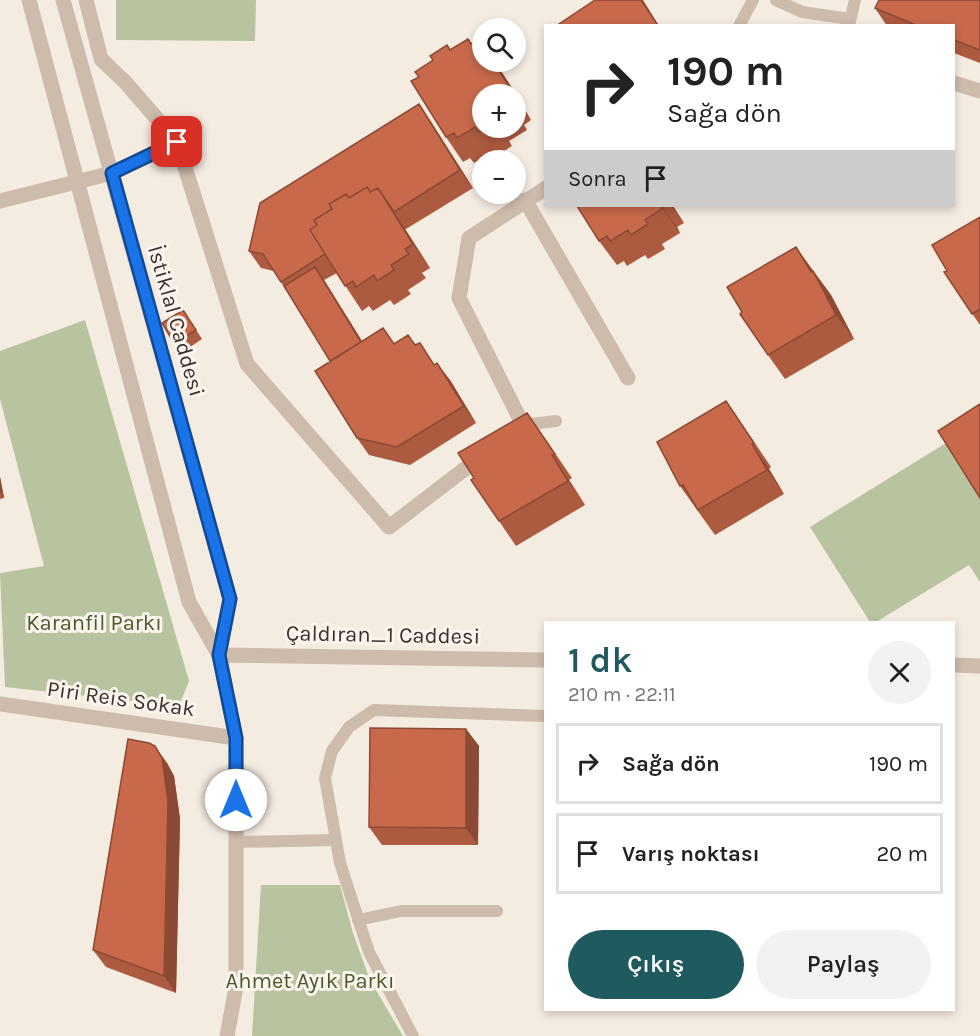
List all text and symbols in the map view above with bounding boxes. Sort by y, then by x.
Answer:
map controls [472,18,526,204]
button: search [472,18,526,72]
text: 190 m [667,46,785,96]
icon: right [568,48,646,126]
button: + [472,84,526,138]
text: Sağa dön [667,97,782,129]
pin [151,116,202,167]
icon: arrive [160,125,193,158]
button: − [472,150,526,204]
icon: arrive [639,162,672,195]
text: Sonra [568,166,627,192]
street label: İstiklal Caddesi [142,243,210,399]
park label: Karanfil Parkı [26,610,162,636]
street label: Çaldıran_1 Caddesi [286,620,480,650]
text: 1 dk [568,639,632,681]
button: close [868,641,931,704]
street label: Piri Reis Sokak [46,676,196,722]
text: 210 m · 22:11 [568,683,676,706]
icon: right [571,747,604,780]
text: Sağa dön [622,751,720,777]
text: 190 m [869,751,928,777]
position arrow [204,768,268,832]
icon: arrive [571,837,604,870]
text: Varış noktası [622,841,760,867]
text: 20 m [876,841,928,867]
button: Çıkış [568,930,744,999]
button: Paylaş [756,930,931,999]
park label: Ahmet Ayık Parkı [226,968,394,994]

